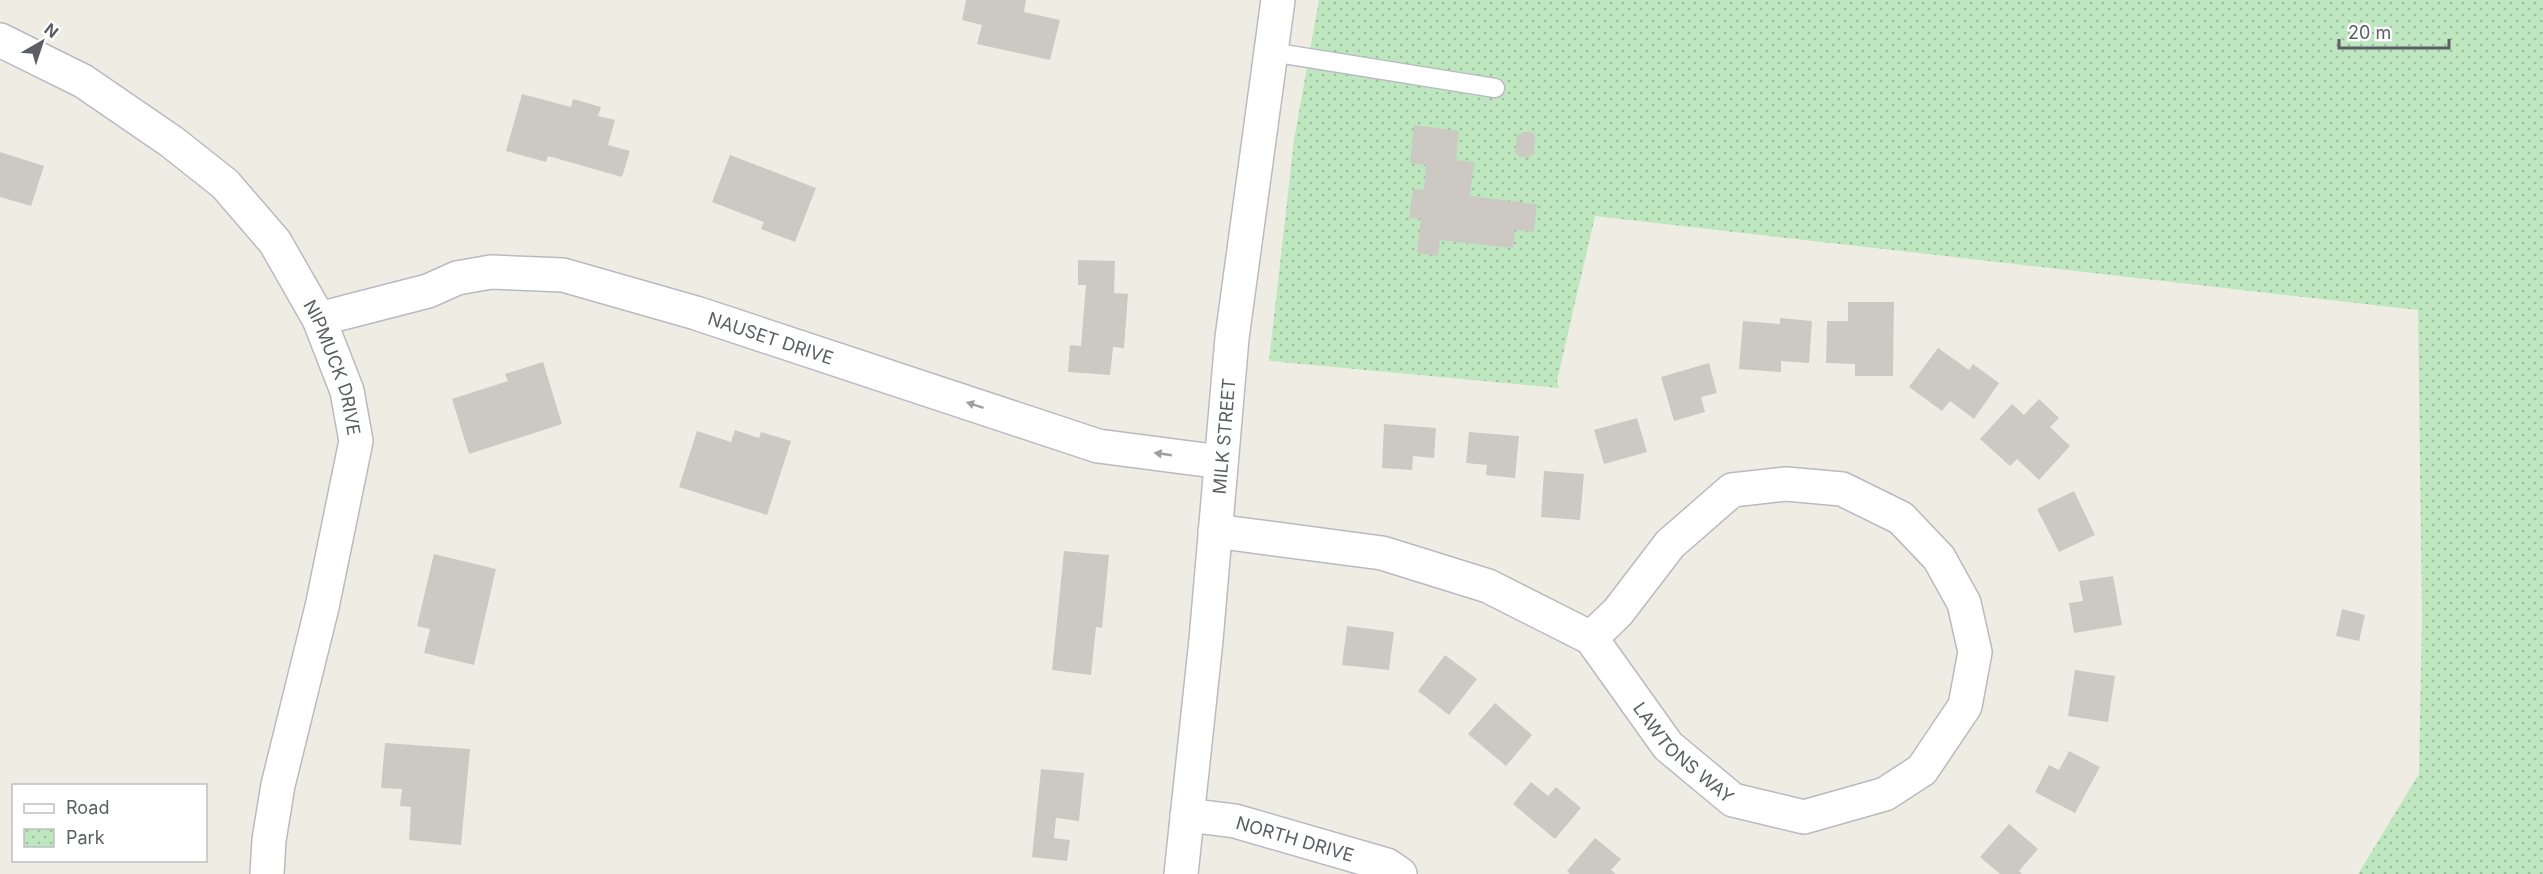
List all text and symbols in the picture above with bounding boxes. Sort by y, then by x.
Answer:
north arrow [12,12,72,72]
scale bar [2339,12,2448,50]
text: N [40,19,62,42]
text: 20 m [2348,22,2391,43]
street label: NIPMUCK DRIVE [300,296,365,437]
street label: NAUSET DRIVE [705,307,836,368]
street label: MILK STREET [1208,377,1239,495]
one-way arrow [966,400,984,410]
one-way arrow [1153,450,1172,459]
street label: LAWTONS WAY [1629,698,1738,807]
legend [12,784,207,862]
text: Road [66,797,109,818]
street label: NORTH DRIVE [1234,811,1357,865]
text: Park [66,827,105,848]

